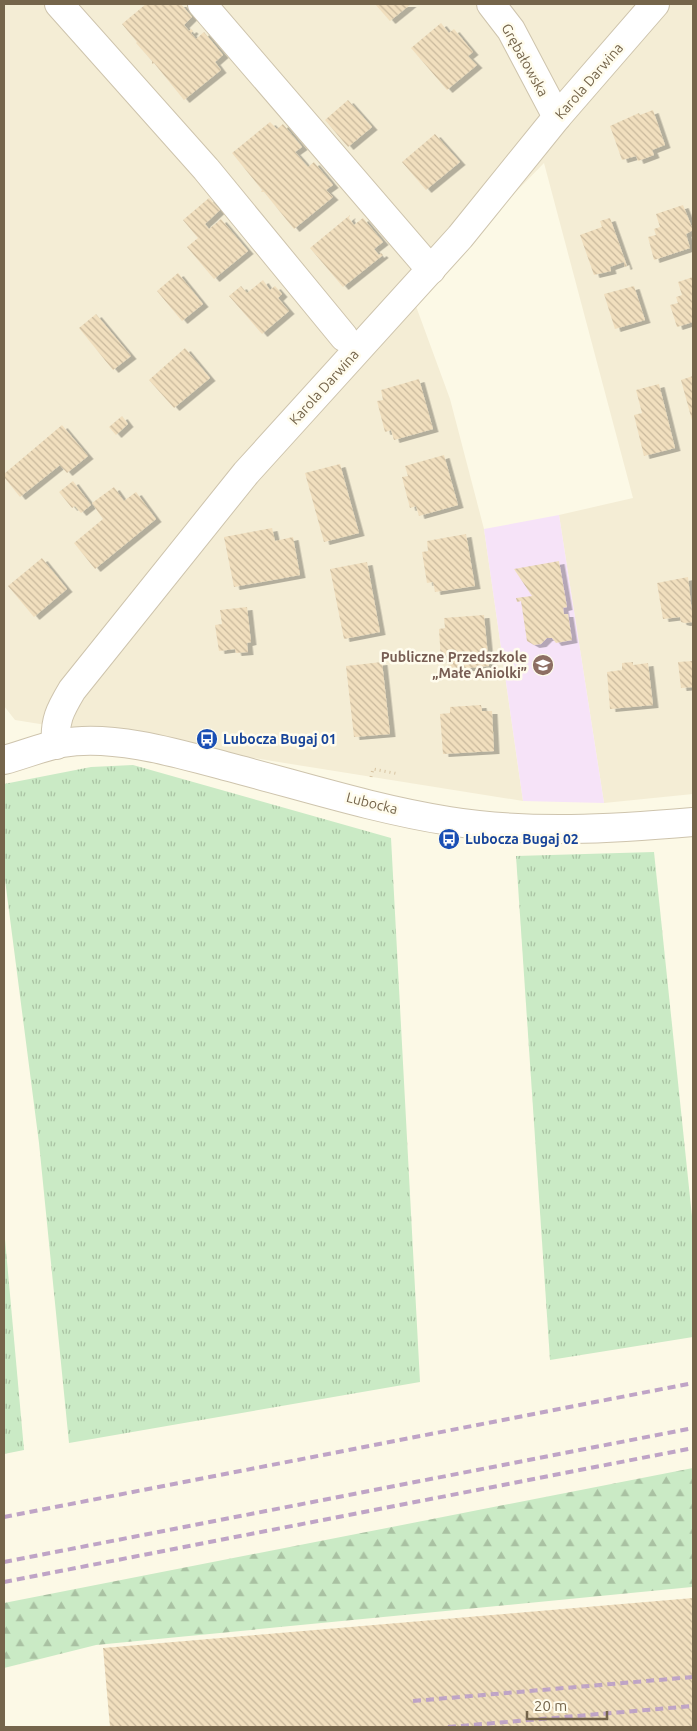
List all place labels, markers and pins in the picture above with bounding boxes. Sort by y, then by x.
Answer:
place label: Publiczne Przedszkole „Małe Aniolki” [381,649,527,681]
school or university icon: Publiczne Przedszkole „Małe Aniolki” [531,653,555,677]
bus stop icon: Lubocza Bugaj 01 [195,727,219,751]
place label: Lubocza Bugaj 01 [223,731,337,747]
bus stop icon: Lubocza Bugaj 02 [437,827,461,851]
place label: Lubocza Bugaj 02 [465,831,579,847]

